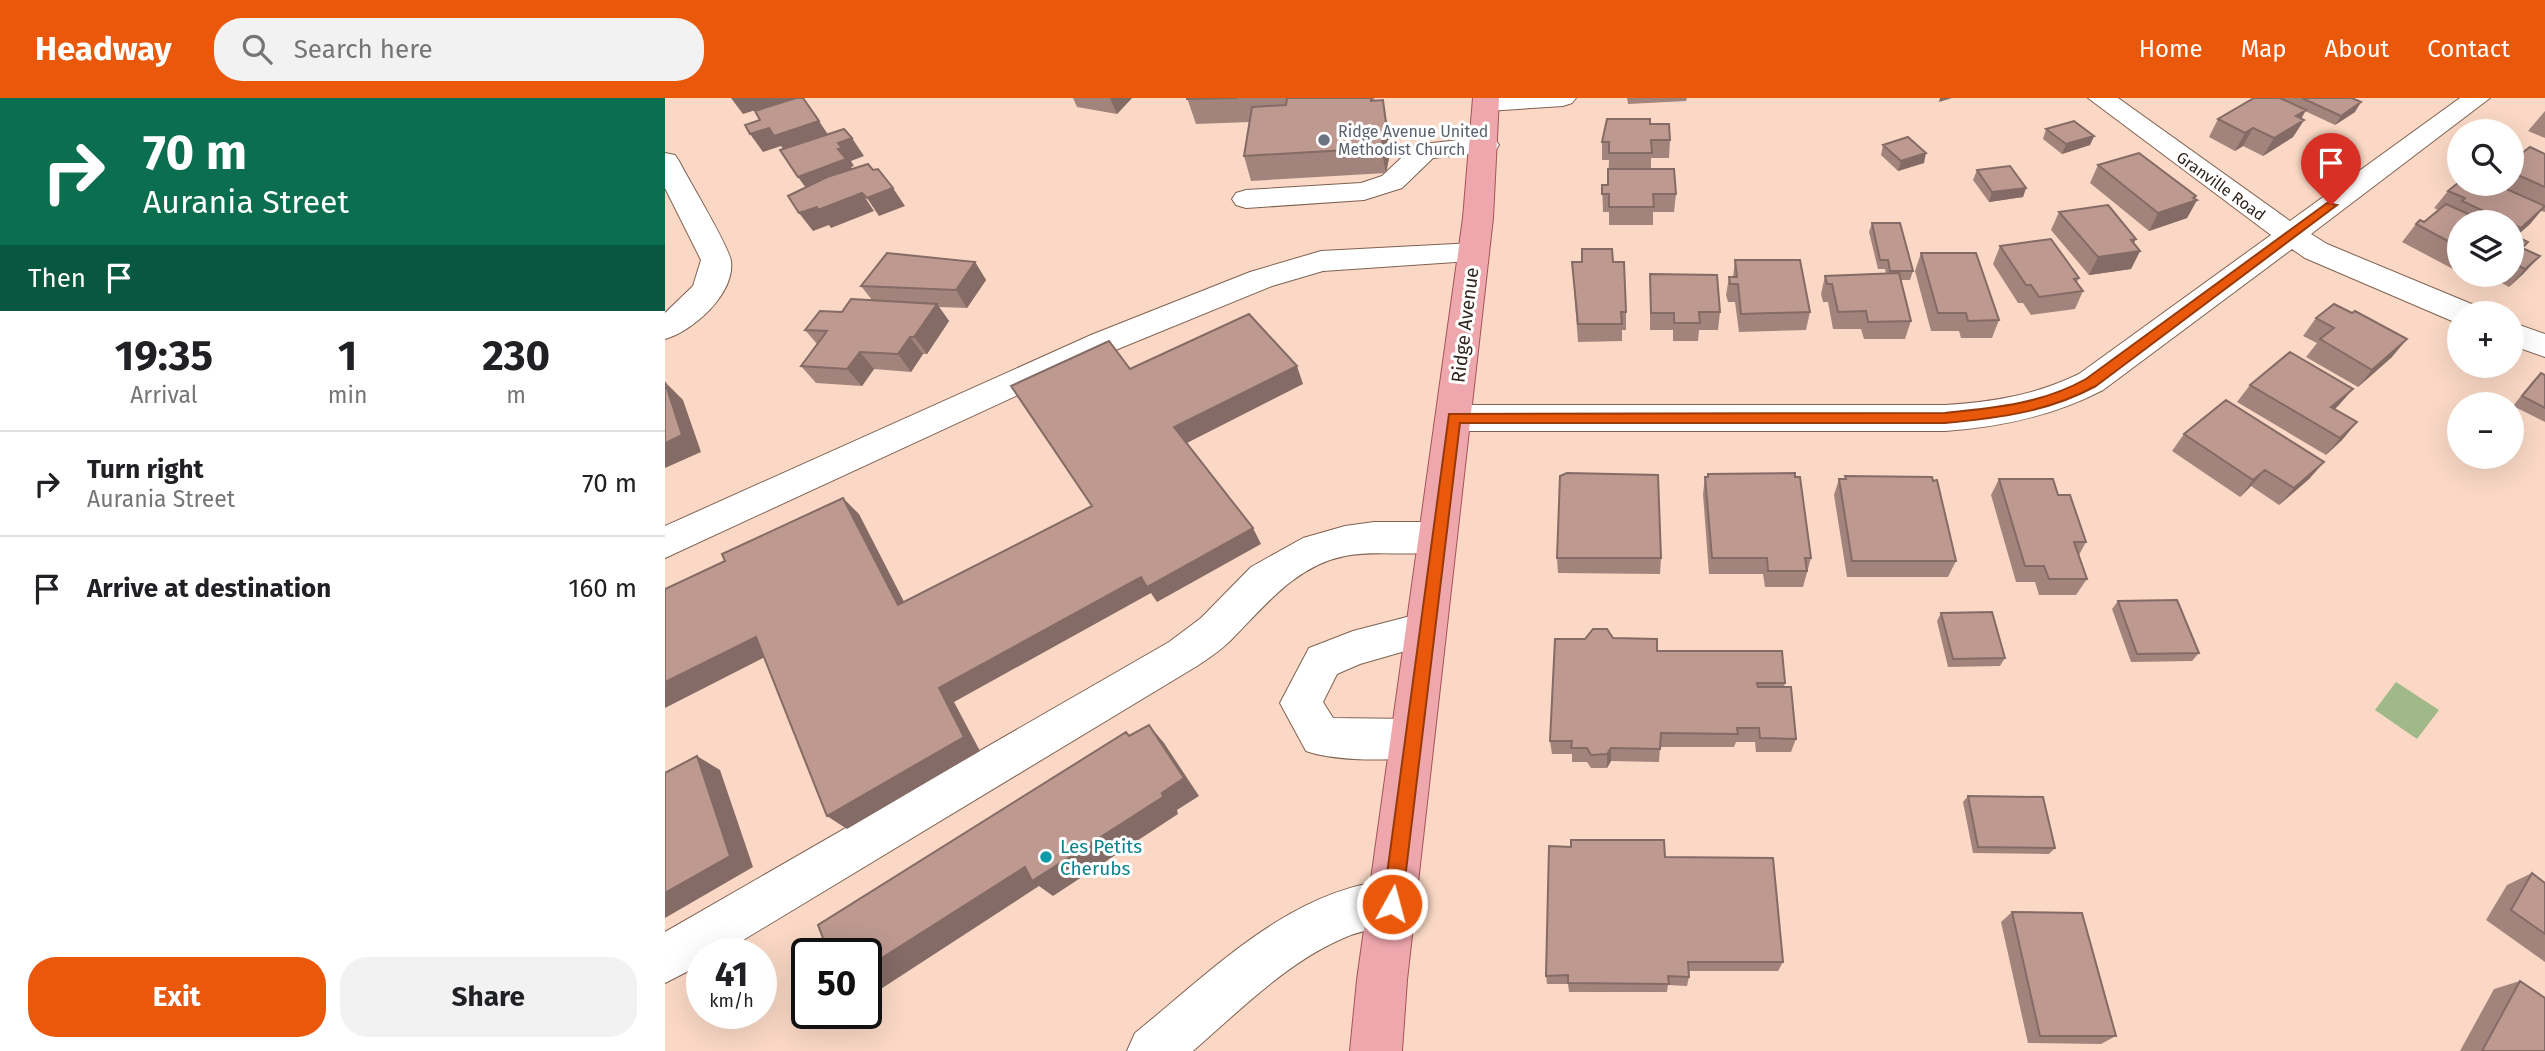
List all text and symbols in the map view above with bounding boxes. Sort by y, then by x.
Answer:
search box [214,18,704,81]
text: Headway [35,29,172,69]
icon: search [238,30,276,68]
text: Search here [294,34,433,65]
text: Home [2139,35,2203,63]
text: Map [2241,35,2287,63]
text: About [2325,35,2389,63]
text: Contact [2427,35,2510,63]
map controls [2447,119,2524,469]
button: search [2447,119,2524,196]
place label: Ridge Avenue United Methodist Church [1338,122,1488,159]
text: 70 m [143,123,247,182]
icon: right [28,126,119,217]
marker: Ridge Avenue United Methodist Church [1316,132,1332,148]
pin [2301,133,2361,205]
icon: arrive [2312,144,2350,182]
street label: Granville Road [2173,147,2269,225]
text: Aurania Street [143,183,349,221]
button: layers [2447,210,2524,287]
icon: arrive [100,259,138,297]
text: Then [28,263,86,294]
street label: Ridge Avenue [1447,266,1483,384]
button: + [2447,301,2524,378]
text: 19:35 [115,331,213,381]
text: 1 [338,331,357,381]
text: 230 [482,331,550,381]
text: Arrival [130,381,198,409]
text: min [328,381,367,409]
text: m [506,381,526,409]
button: − [2447,392,2524,469]
text: Turn right [87,454,204,485]
icon: right [28,465,66,503]
text: 70 m [582,468,637,499]
text: Aurania Street [87,485,235,513]
icon: arrive [28,570,66,608]
text: Arrive at destination [87,573,331,604]
text: 160 m [568,573,637,604]
place label: Les Petits Cherubs [1060,835,1142,880]
marker: Les Petits Cherubs [1038,849,1054,865]
position arrow [1355,867,1429,941]
speed limit sign: 50 [791,938,882,1029]
text: 41 [715,953,748,995]
button: Exit [28,957,326,1037]
button: Share [340,957,637,1037]
text: km/h [709,990,754,1012]

